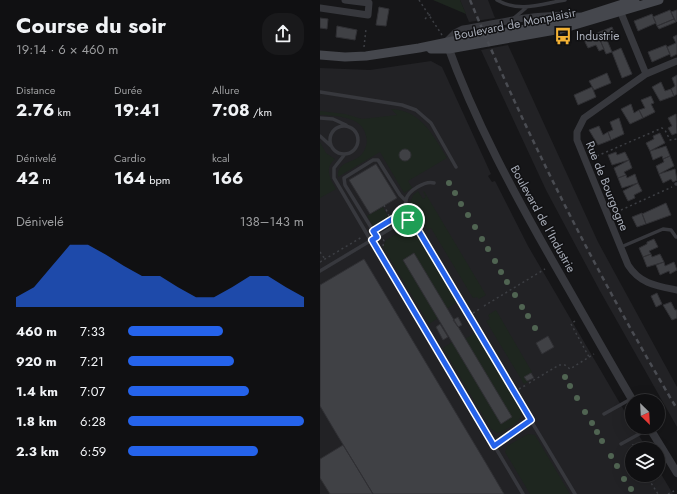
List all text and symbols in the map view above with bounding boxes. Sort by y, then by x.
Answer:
street label: Boulevard de Monplaisir [453,3,578,45]
text: Course du soir [16,9,166,41]
button: share [262,13,304,55]
bus stop icon: Industrie [553,26,573,46]
place label: Industrie [576,27,620,45]
text: 19:14 · 6 × 460 m [16,40,118,59]
text: Distance [16,82,55,98]
text: Durée [114,82,142,98]
text: Allure [212,82,239,98]
text: 2.76 [16,98,54,122]
text: 19:41 [114,98,160,122]
text: 7:08 [212,98,250,122]
text: km [54,104,71,120]
text: /km [250,104,272,120]
street label: Rue de Bourgogne [581,138,633,234]
text: Dénivelé [16,150,56,166]
text: Cardio [114,150,146,166]
text: kcal [212,150,230,166]
street label: Boulevard de l'Industrie [506,162,580,276]
text: 42 [16,166,39,190]
text: 164 [114,166,146,190]
text: 166 [212,166,243,190]
text: m [39,172,51,188]
text: bpm [146,172,170,188]
pin [391,203,425,237]
icon: arrive [397,209,419,231]
text: Dénivelé [16,212,64,231]
text: 138–143 m [240,212,304,231]
text: 460 m [16,322,57,341]
text: 7:33 [80,322,105,341]
text: 920 m [16,352,56,371]
text: 7:21 [80,352,104,371]
text: 1.4 km [16,382,58,401]
text: 7:07 [80,382,105,401]
north arrow [625,394,665,434]
map controls [625,394,665,482]
text: 1.8 km [16,412,57,431]
text: 6:28 [80,412,106,431]
text: 2.3 km [16,442,59,461]
text: 6:59 [80,442,106,461]
button: layers [625,442,665,482]

